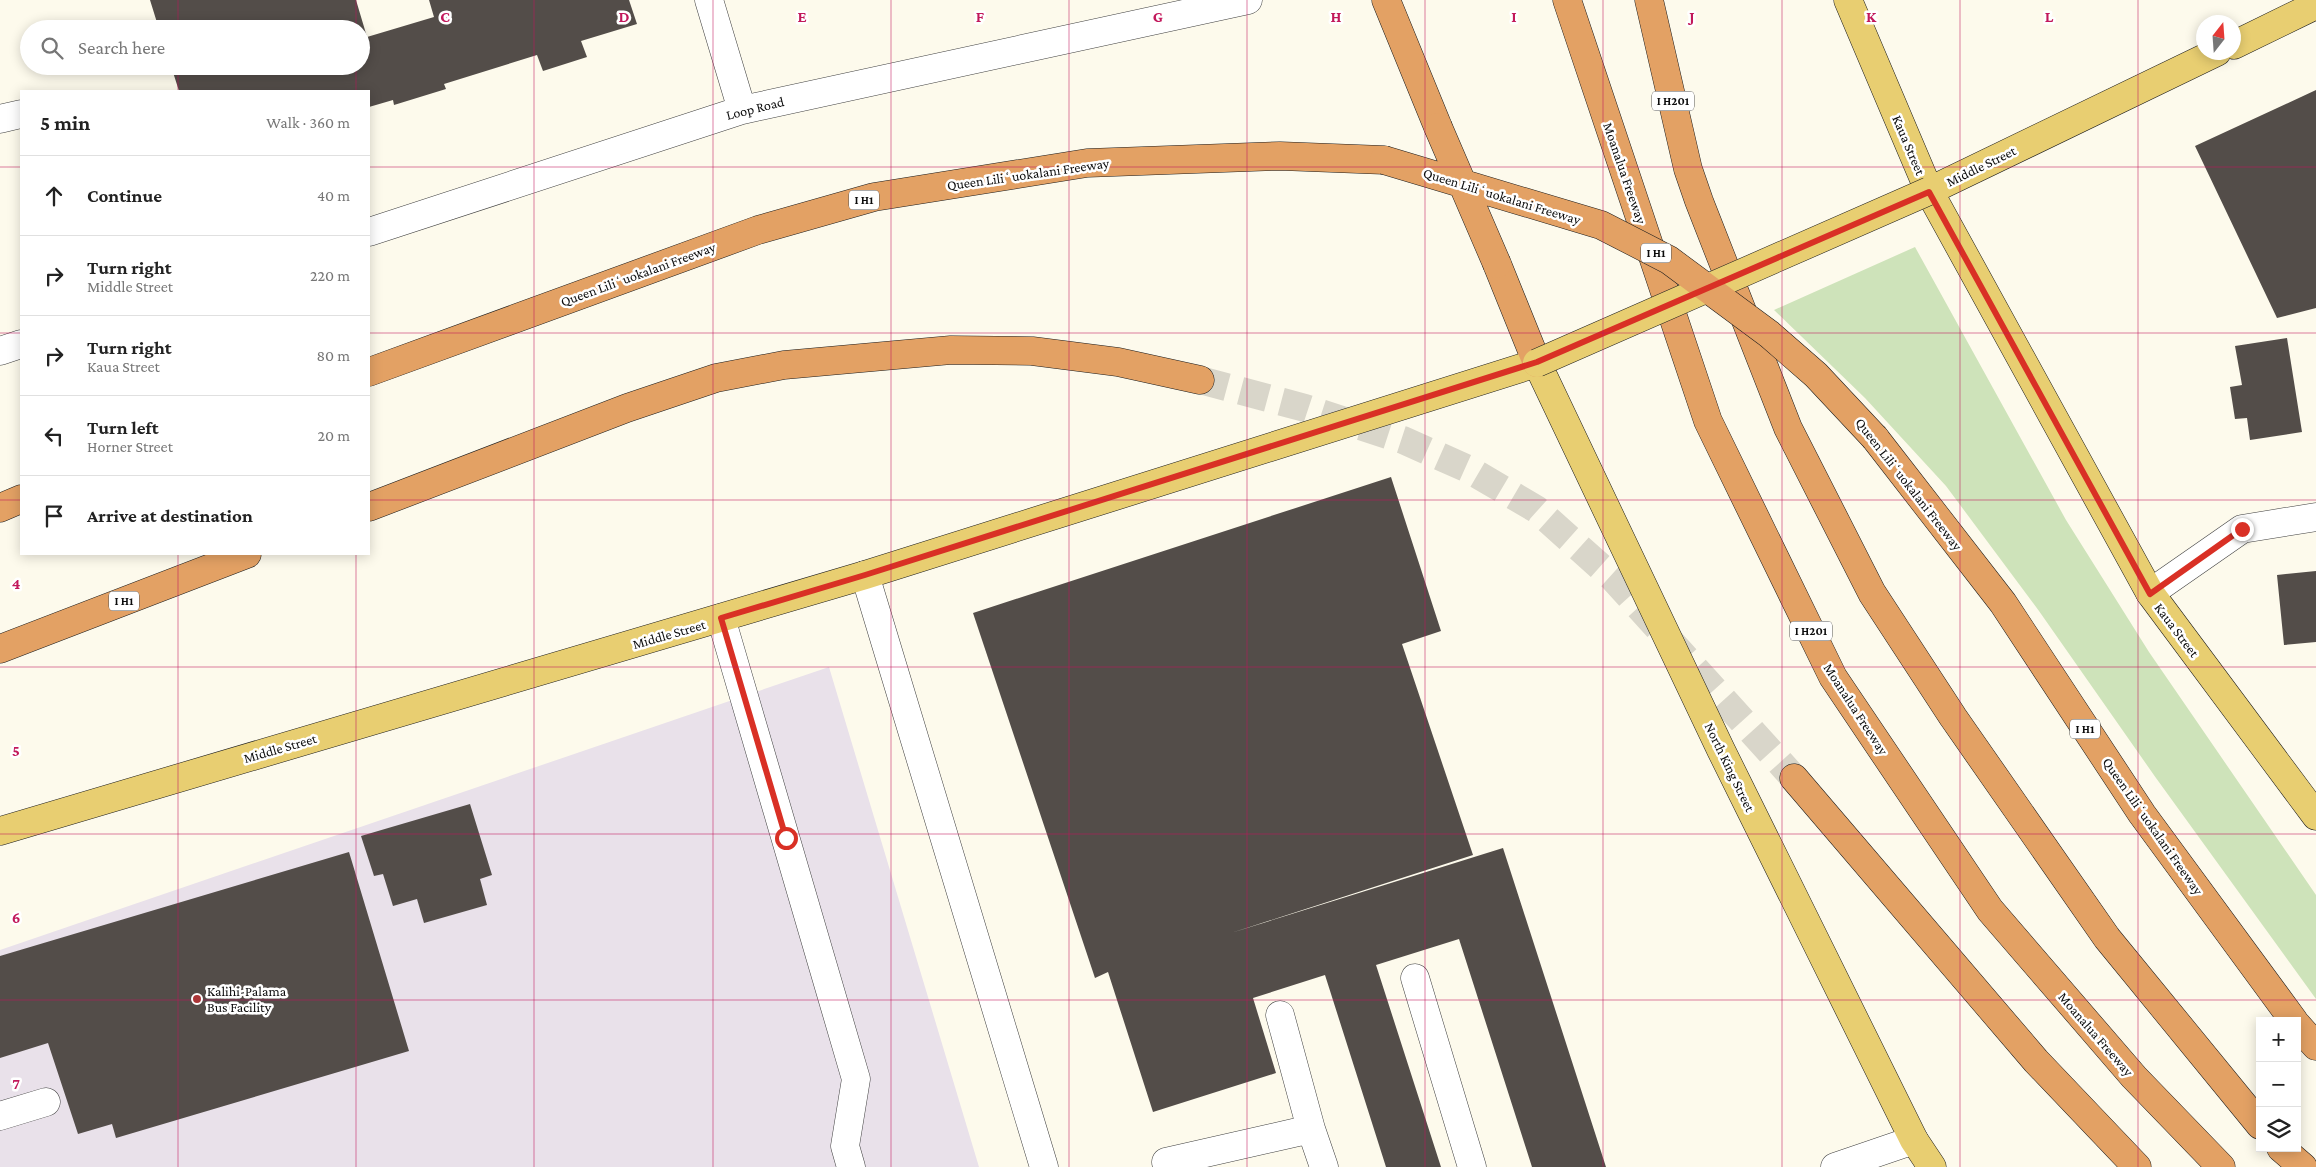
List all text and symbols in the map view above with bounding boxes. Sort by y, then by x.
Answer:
text: C [440,8,450,25]
text: D [618,8,630,25]
text: E [797,8,807,25]
text: F [976,8,985,25]
text: G [1153,8,1163,25]
text: H [1331,8,1342,25]
text: I [1511,8,1517,25]
text: J [1687,8,1695,25]
text: K [1866,8,1877,25]
text: L [2045,8,2054,25]
north arrow [2196,15,2241,60]
search box [20,20,370,75]
icon: search [38,34,66,62]
text: Search here [78,37,165,58]
road number: I H201 [1652,92,1694,110]
street label: Loop Road [724,93,786,123]
text: 5 min [40,111,90,135]
street label: Kaua Street [1889,113,1929,178]
text: Walk · 360 m [266,114,350,131]
street label: Moanalua Freeway [1600,120,1650,226]
street label: Middle Street [1944,142,2019,190]
street label: Queen Liliʻuokalani Freeway [946,155,1111,193]
street label: Queen Liliʻuokalani Freeway [1421,164,1583,228]
icon: ahead [40,182,68,210]
text: Continue [87,185,162,206]
text: 40 m [317,187,350,204]
road number: I H1 [849,190,879,210]
street label: Queen Liliʻuokalani Freeway [558,238,718,310]
road number: I H1 [1641,244,1671,262]
text: Turn right [87,257,172,278]
icon: right [40,262,68,290]
text: 220 m [310,267,350,284]
text: Middle Street [87,278,173,295]
text: Turn right [87,337,172,358]
icon: right [40,342,68,370]
text: 80 m [316,347,350,364]
text: Kaua Street [87,358,160,375]
street label: Queen Liliʻuokalani Freeway [1852,415,1966,554]
text: Turn left [87,417,159,438]
icon: left [40,422,68,450]
text: 20 m [317,427,350,444]
text: Horner Street [87,438,173,455]
icon: arrive [40,502,68,530]
text: Arrive at destination [87,505,253,526]
route end [2231,518,2254,541]
text: 4 [12,575,21,592]
road number: I H1 [109,592,139,610]
street label: Kaua Street [2151,600,2203,661]
street label: Middle Street [631,616,708,652]
road number: I H201 [1790,622,1832,640]
street label: Moanalua Freeway [1820,660,1892,758]
street label: North King Street [1701,720,1759,815]
road number: I H1 [2070,720,2100,739]
street label: Middle Street [242,730,319,766]
text: 5 [12,742,20,759]
street label: Queen Liliʻuokalani Freeway [2099,754,2207,898]
route start [775,827,798,850]
text: 6 [12,909,20,926]
place label: Kalihi-Palama Bus Facility [207,983,287,1015]
street label: Moanalua Freeway [2055,989,2137,1080]
marker: Kalihi-Palama Bus Facility [191,993,203,1005]
map controls [2256,1017,2301,1152]
button: + [2256,1017,2301,1062]
button: − [2256,1062,2301,1107]
text: 7 [12,1075,20,1092]
button: layers [2256,1107,2301,1152]

